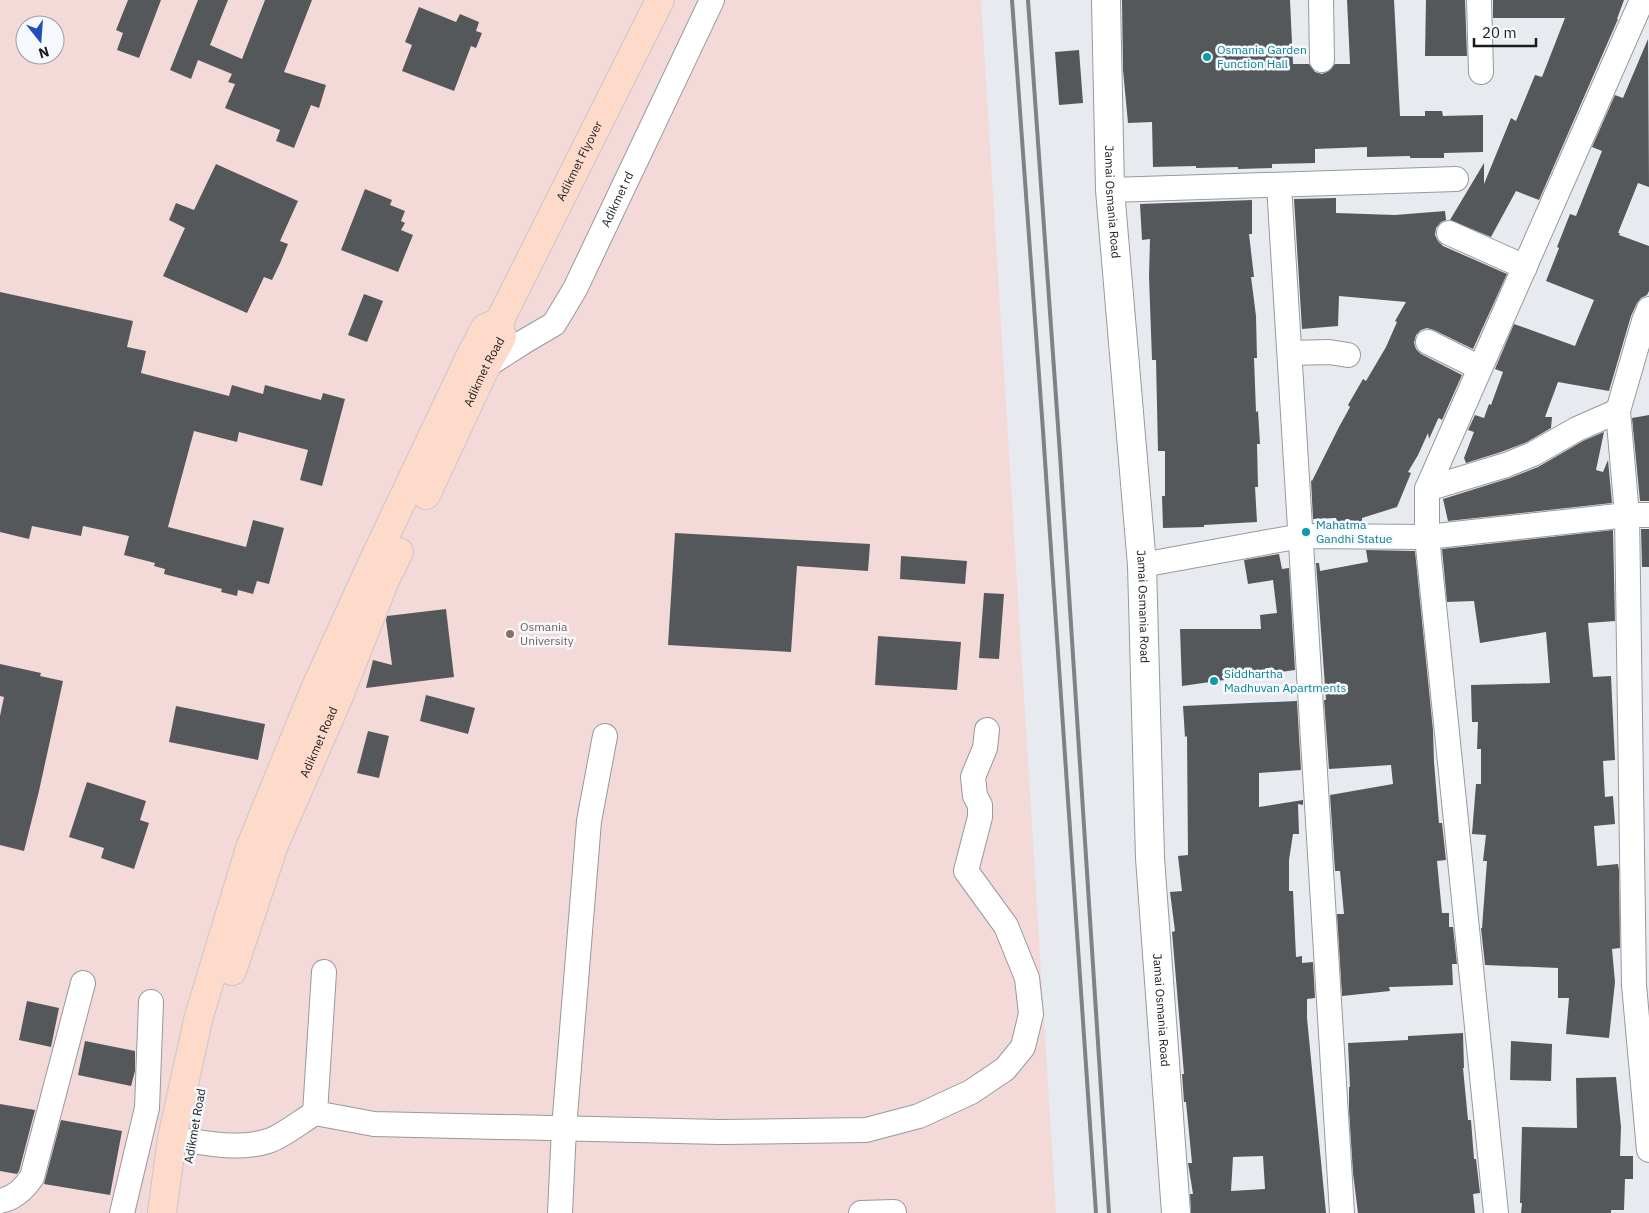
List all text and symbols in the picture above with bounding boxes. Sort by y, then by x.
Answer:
north arrow [15,15,65,65]
scale bar [1474,15,1536,47]
text: 20 m [1482,23,1517,42]
text: N [36,42,51,63]
place label: Osmania Garden Function Hall [1217,42,1307,71]
marker: Osmania Garden Function Hall [1201,51,1213,63]
street label: Adikmet Flyover [553,118,606,203]
street label: Jamai Osmania Road [1102,145,1124,259]
street label: Adikmet rd [598,169,637,229]
street label: Adikmet Road [460,334,507,409]
place label: Mahatma Gandhi Statue [1316,517,1393,546]
marker: Mahatma Gandhi Statue [1300,526,1312,538]
street label: Jamai Osmania Road [1134,549,1153,663]
place label: Osmania University [520,619,574,648]
marker: Osmania University [504,628,516,640]
place label: Siddhartha Madhuvan Apartments [1224,666,1346,695]
marker: Siddhartha Madhuvan Apartments [1208,675,1220,687]
street label: Adikmet Road [296,704,340,780]
street label: Jamai Osmania Road [1150,953,1173,1067]
street label: Adikmet Road [181,1087,208,1164]

